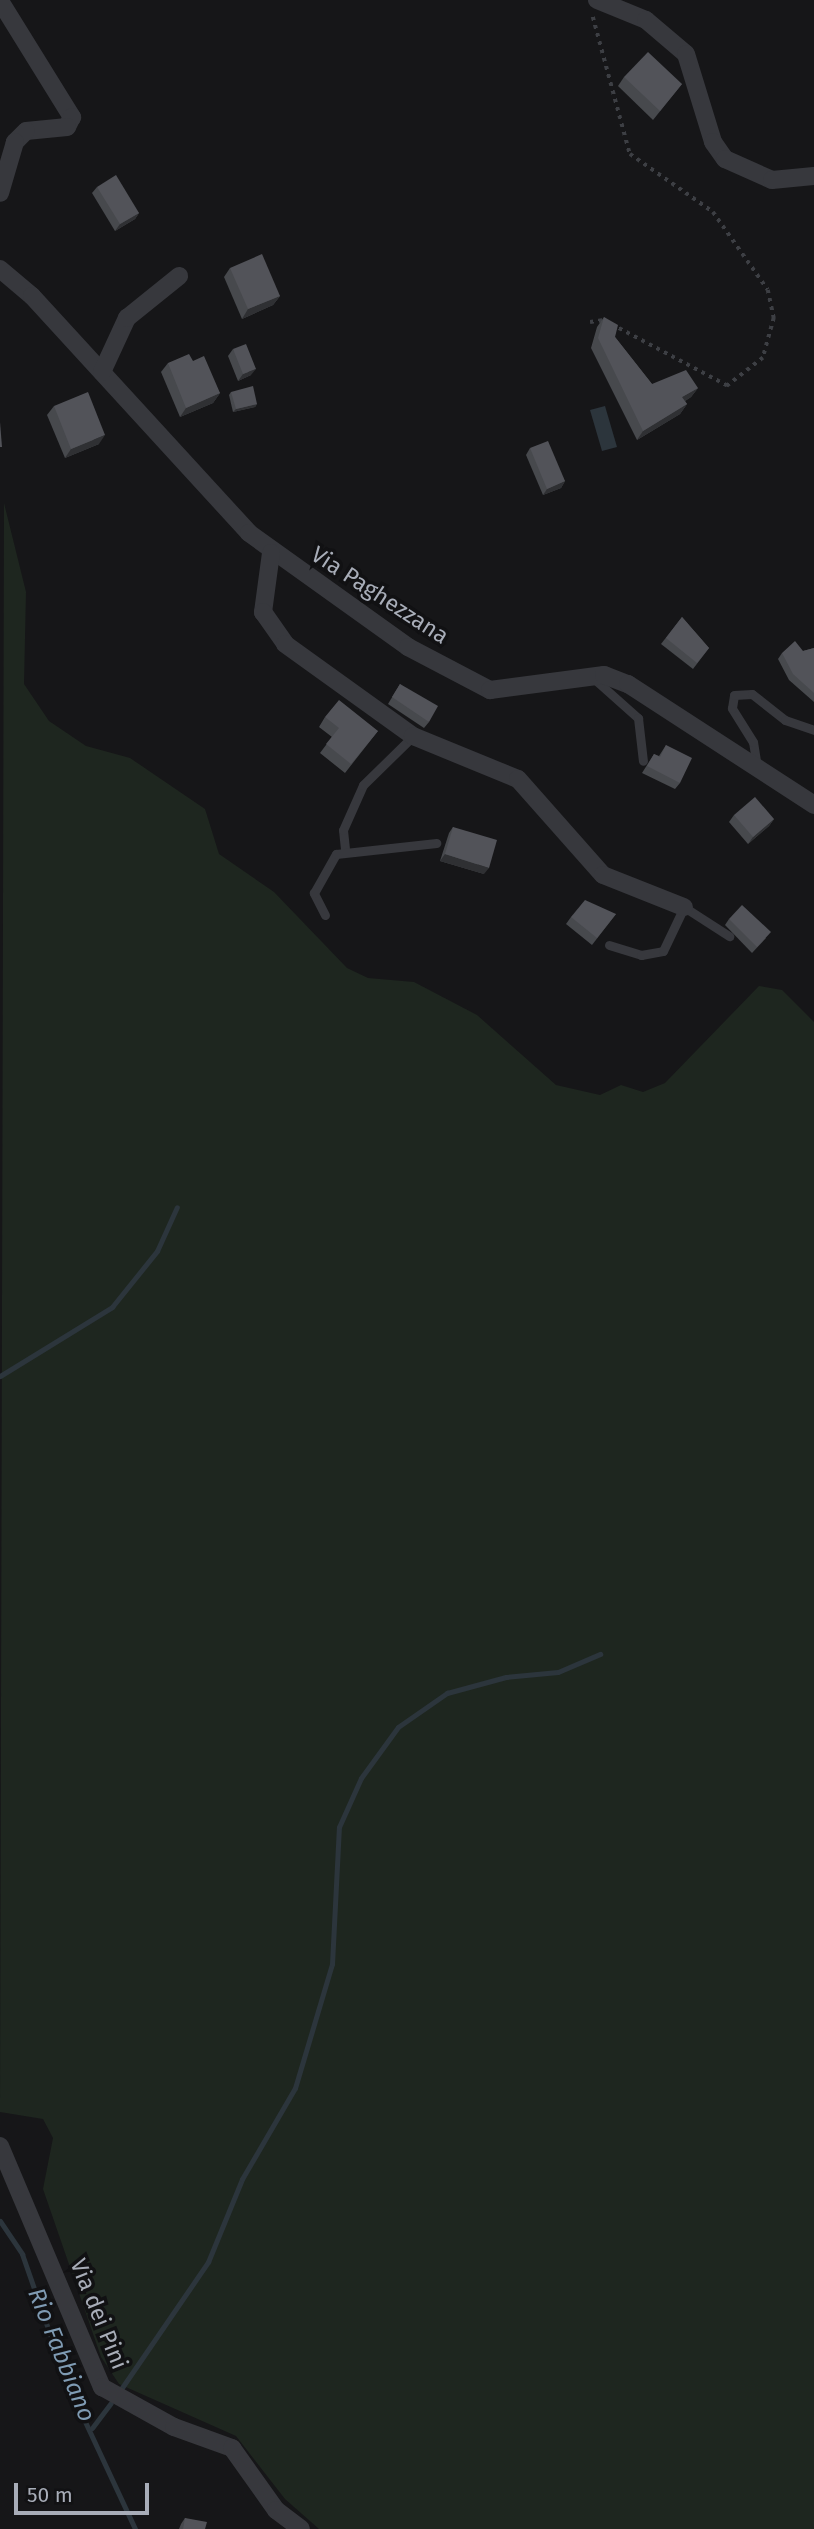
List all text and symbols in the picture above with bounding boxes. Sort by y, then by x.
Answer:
street label: Via Paghezzana [306,540,454,650]
street label: Via dei Pini [64,2255,134,2373]
water label: Rio Fabbiano [21,2284,101,2426]
scale bar [18,2470,152,2514]
text: 50 m [27,2482,73,2508]

